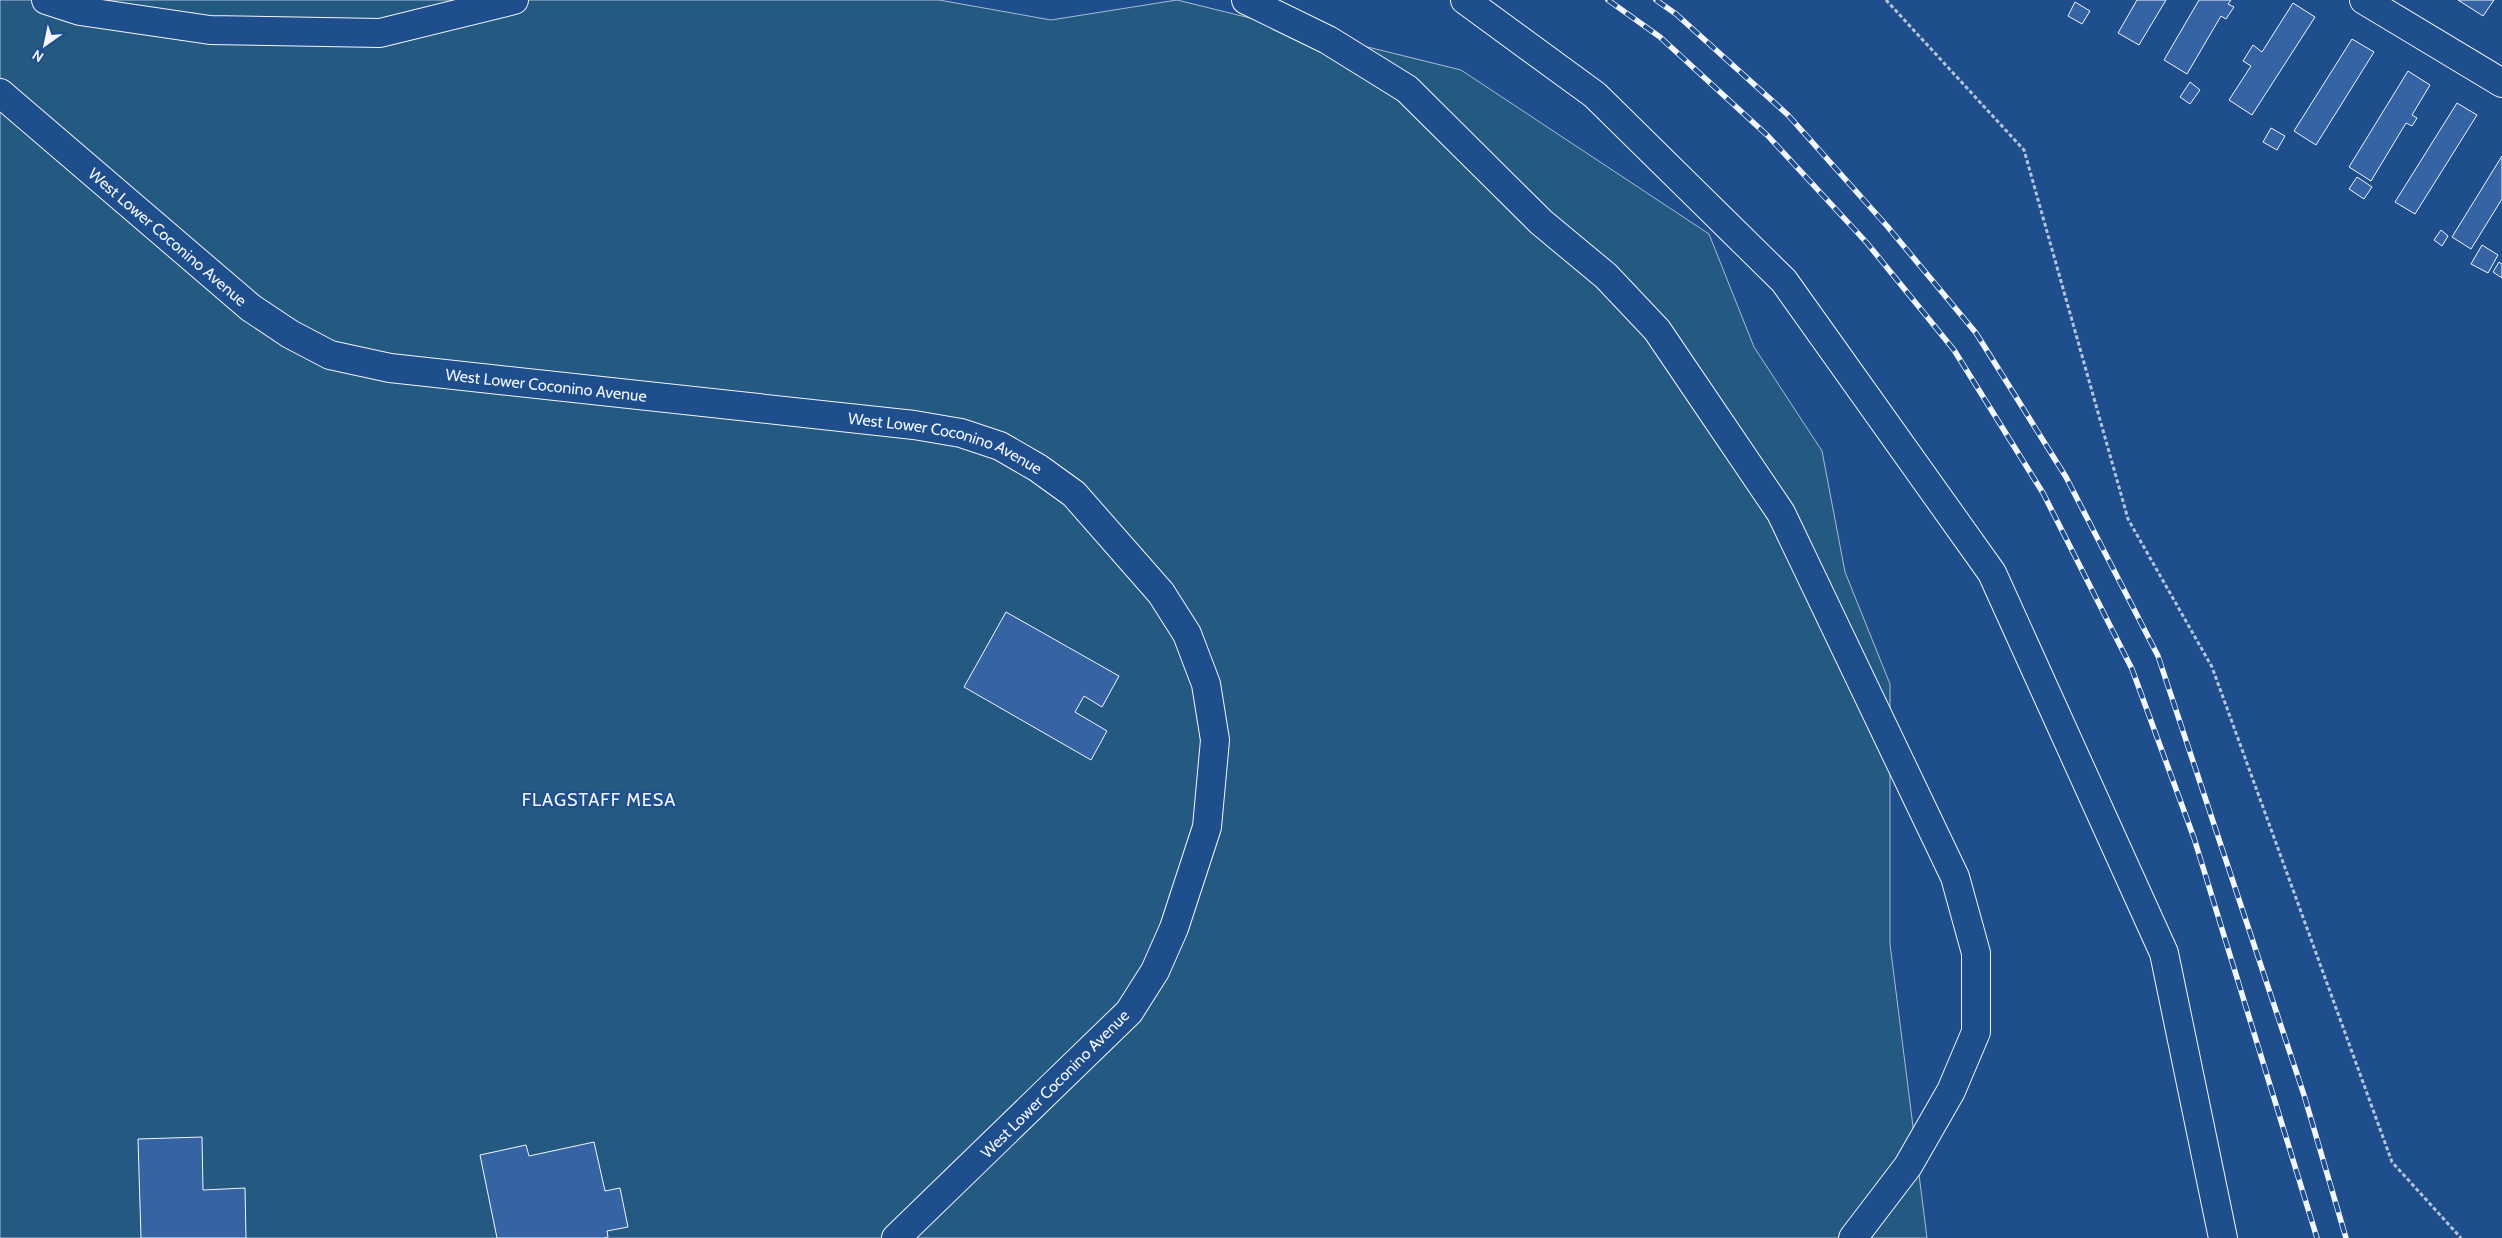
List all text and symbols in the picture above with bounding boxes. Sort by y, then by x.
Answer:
north arrow [20,20,70,70]
text: N [29,46,47,66]
street label: West Lower Coconino Avenue [85,164,251,310]
street label: West Lower Coconino Avenue [445,365,648,405]
street label: West Lower Coconino Avenue [847,408,1046,478]
district label: FLAGSTAFF MESA [522,789,676,811]
street label: West Lower Coconino Avenue [977,1006,1133,1162]

